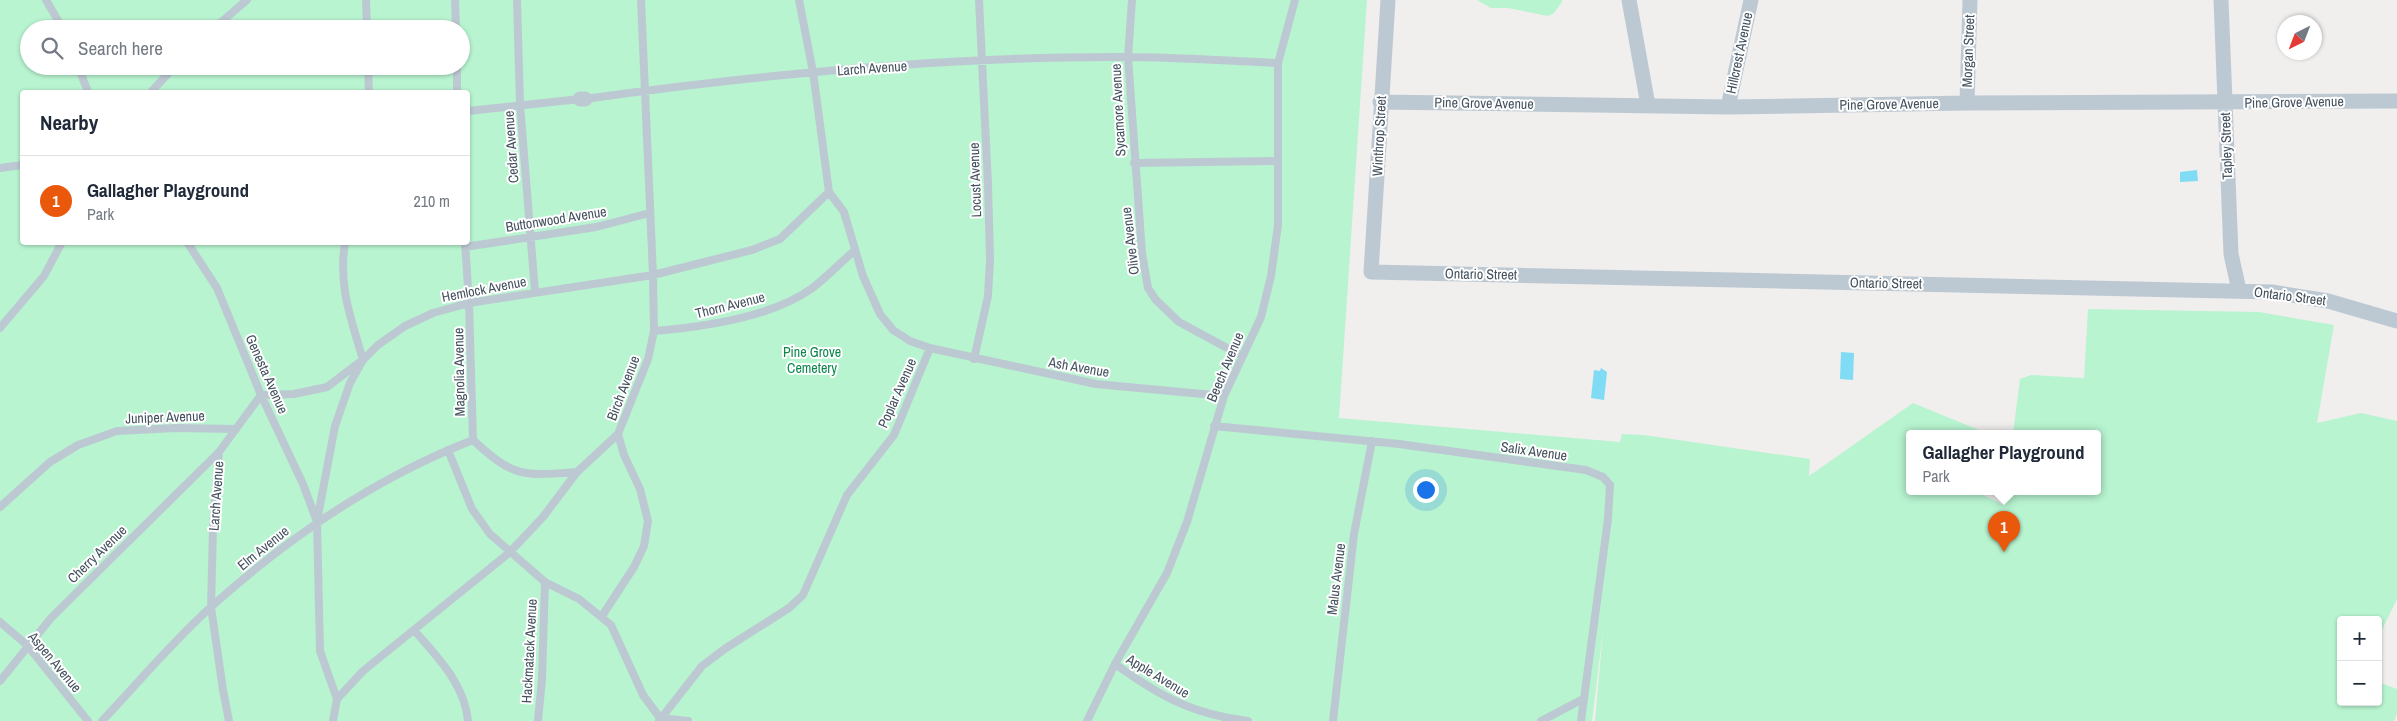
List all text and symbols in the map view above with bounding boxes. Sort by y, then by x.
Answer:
street label: Hillcrest Avenue [1722,11,1756,95]
street label: Morgan Street [1958,14,1978,88]
north arrow [2277,15,2322,60]
search box [20,20,470,75]
icon: search [38,34,66,62]
text: Search here [78,35,163,61]
street label: Larch Avenue [836,57,908,79]
street label: Sycamore Avenue [1107,63,1129,157]
street label: Pine Grove Avenue [2244,92,2344,112]
street label: Pine Grove Avenue [1434,93,1534,113]
street label: Pine Grove Avenue [1839,94,1939,114]
street label: Winthrop Street [1368,95,1390,177]
text: Nearby [40,108,98,137]
street label: Cedar Avenue [499,110,523,184]
street label: Tapley Street [2216,112,2236,180]
street label: Locust Avenue [965,142,985,218]
text: Gallagher Playground [87,177,249,203]
text: 1 [52,190,60,212]
text: 210 m [414,190,450,212]
street label: Buttonwood Avenue [504,202,608,236]
text: Park [87,203,114,225]
street label: Olive Avenue [1117,206,1143,276]
street label: Ontario Street [1445,264,1517,284]
street label: Hemlock Avenue [440,272,528,306]
street label: Ontario Street [1850,273,1922,293]
street label: Ontario Street [2253,283,2327,309]
street label: Thorn Avenue [693,288,767,322]
street label: Magnolia Avenue [449,328,469,416]
street label: Beech Avenue [1202,329,1248,405]
street label: Genesta Avenue [242,332,292,416]
park label: Pine Grove Cemetery [783,343,841,377]
street label: Birch Avenue [602,353,644,423]
street label: Ash Avenue [1046,353,1111,381]
street label: Poplar Avenue [874,355,920,431]
street label: Juniper Avenue [125,407,205,427]
popup [1906,430,2101,495]
street label: Salix Avenue [1500,437,1568,465]
text: Gallagher Playground [1923,439,2084,465]
street label: Larch Avenue [205,460,227,532]
text: Park [1923,465,1950,487]
your location [1413,477,1439,503]
pin: 1 [1988,511,2020,552]
street label: Cherry Avenue [64,521,130,587]
street label: Elm Avenue [234,522,292,574]
street label: Malus Avenue [1323,542,1349,616]
street label: Hackmatack Avenue [517,598,541,704]
map controls [2337,616,2382,706]
button: + [2337,616,2382,661]
street label: Aspen Avenue [24,627,86,696]
street label: Apple Avenue [1122,650,1193,702]
button: − [2337,661,2382,706]

